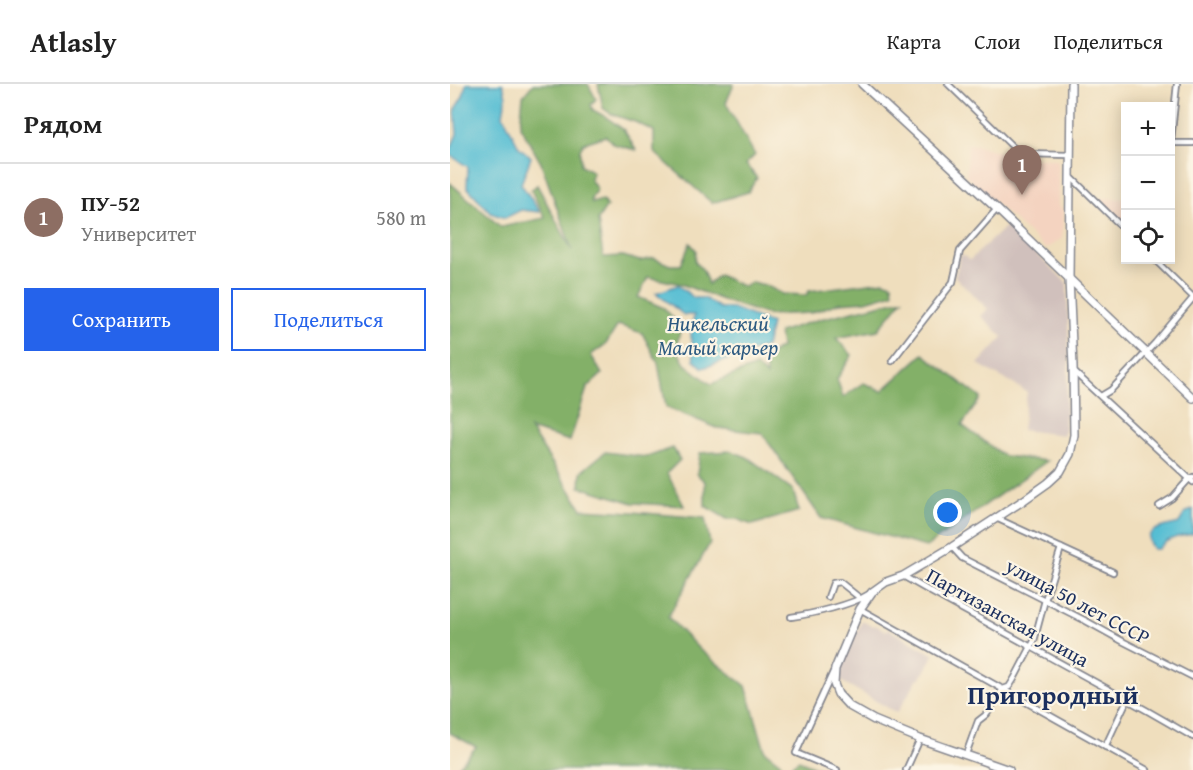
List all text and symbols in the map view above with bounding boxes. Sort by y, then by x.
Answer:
text: Atlasly [30,21,117,62]
text: Карта [887,26,941,57]
text: Слои [974,26,1020,57]
text: Поделиться [1053,26,1163,57]
map controls [1121,102,1175,264]
button: + [1121,102,1175,156]
text: Рядом [24,104,102,143]
pin: 1 [1002,146,1042,195]
button: − [1121,156,1175,210]
text: ПУ-52 [81,187,140,219]
text: 1 [38,203,49,232]
text: 580 m [376,203,426,232]
button: locate [1121,210,1175,264]
text: Университет [81,219,196,248]
button: Сохранить [24,288,219,351]
button: Поделиться [231,288,426,351]
water label: Никельский Малый карьер [658,308,778,363]
your location [933,498,962,527]
street label: улица 50 лет СССР [1000,550,1155,651]
street label: Партизанская улица [921,560,1095,674]
district label: Пригородный [967,675,1139,714]

